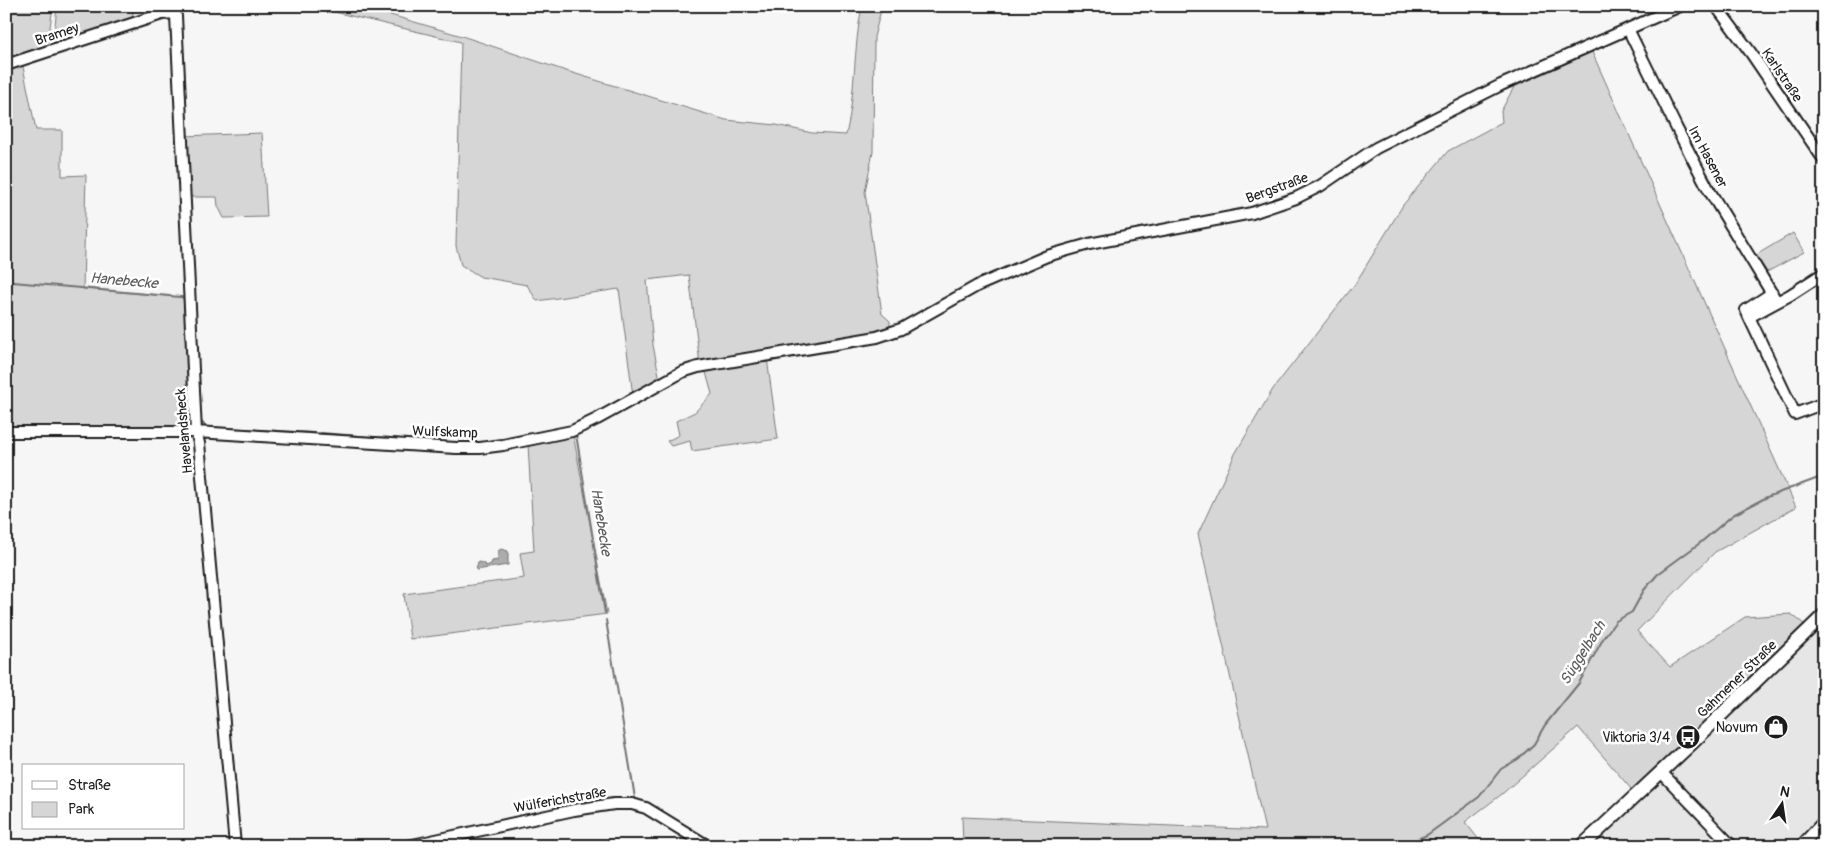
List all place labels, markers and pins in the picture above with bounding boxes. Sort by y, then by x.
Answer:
shop icon: Novum [1763,714,1789,740]
place label: Novum [1716,719,1758,736]
bus stop icon: Viktoria 3/4 [1675,724,1701,750]
place label: Viktoria 3/4 [1602,729,1670,746]

